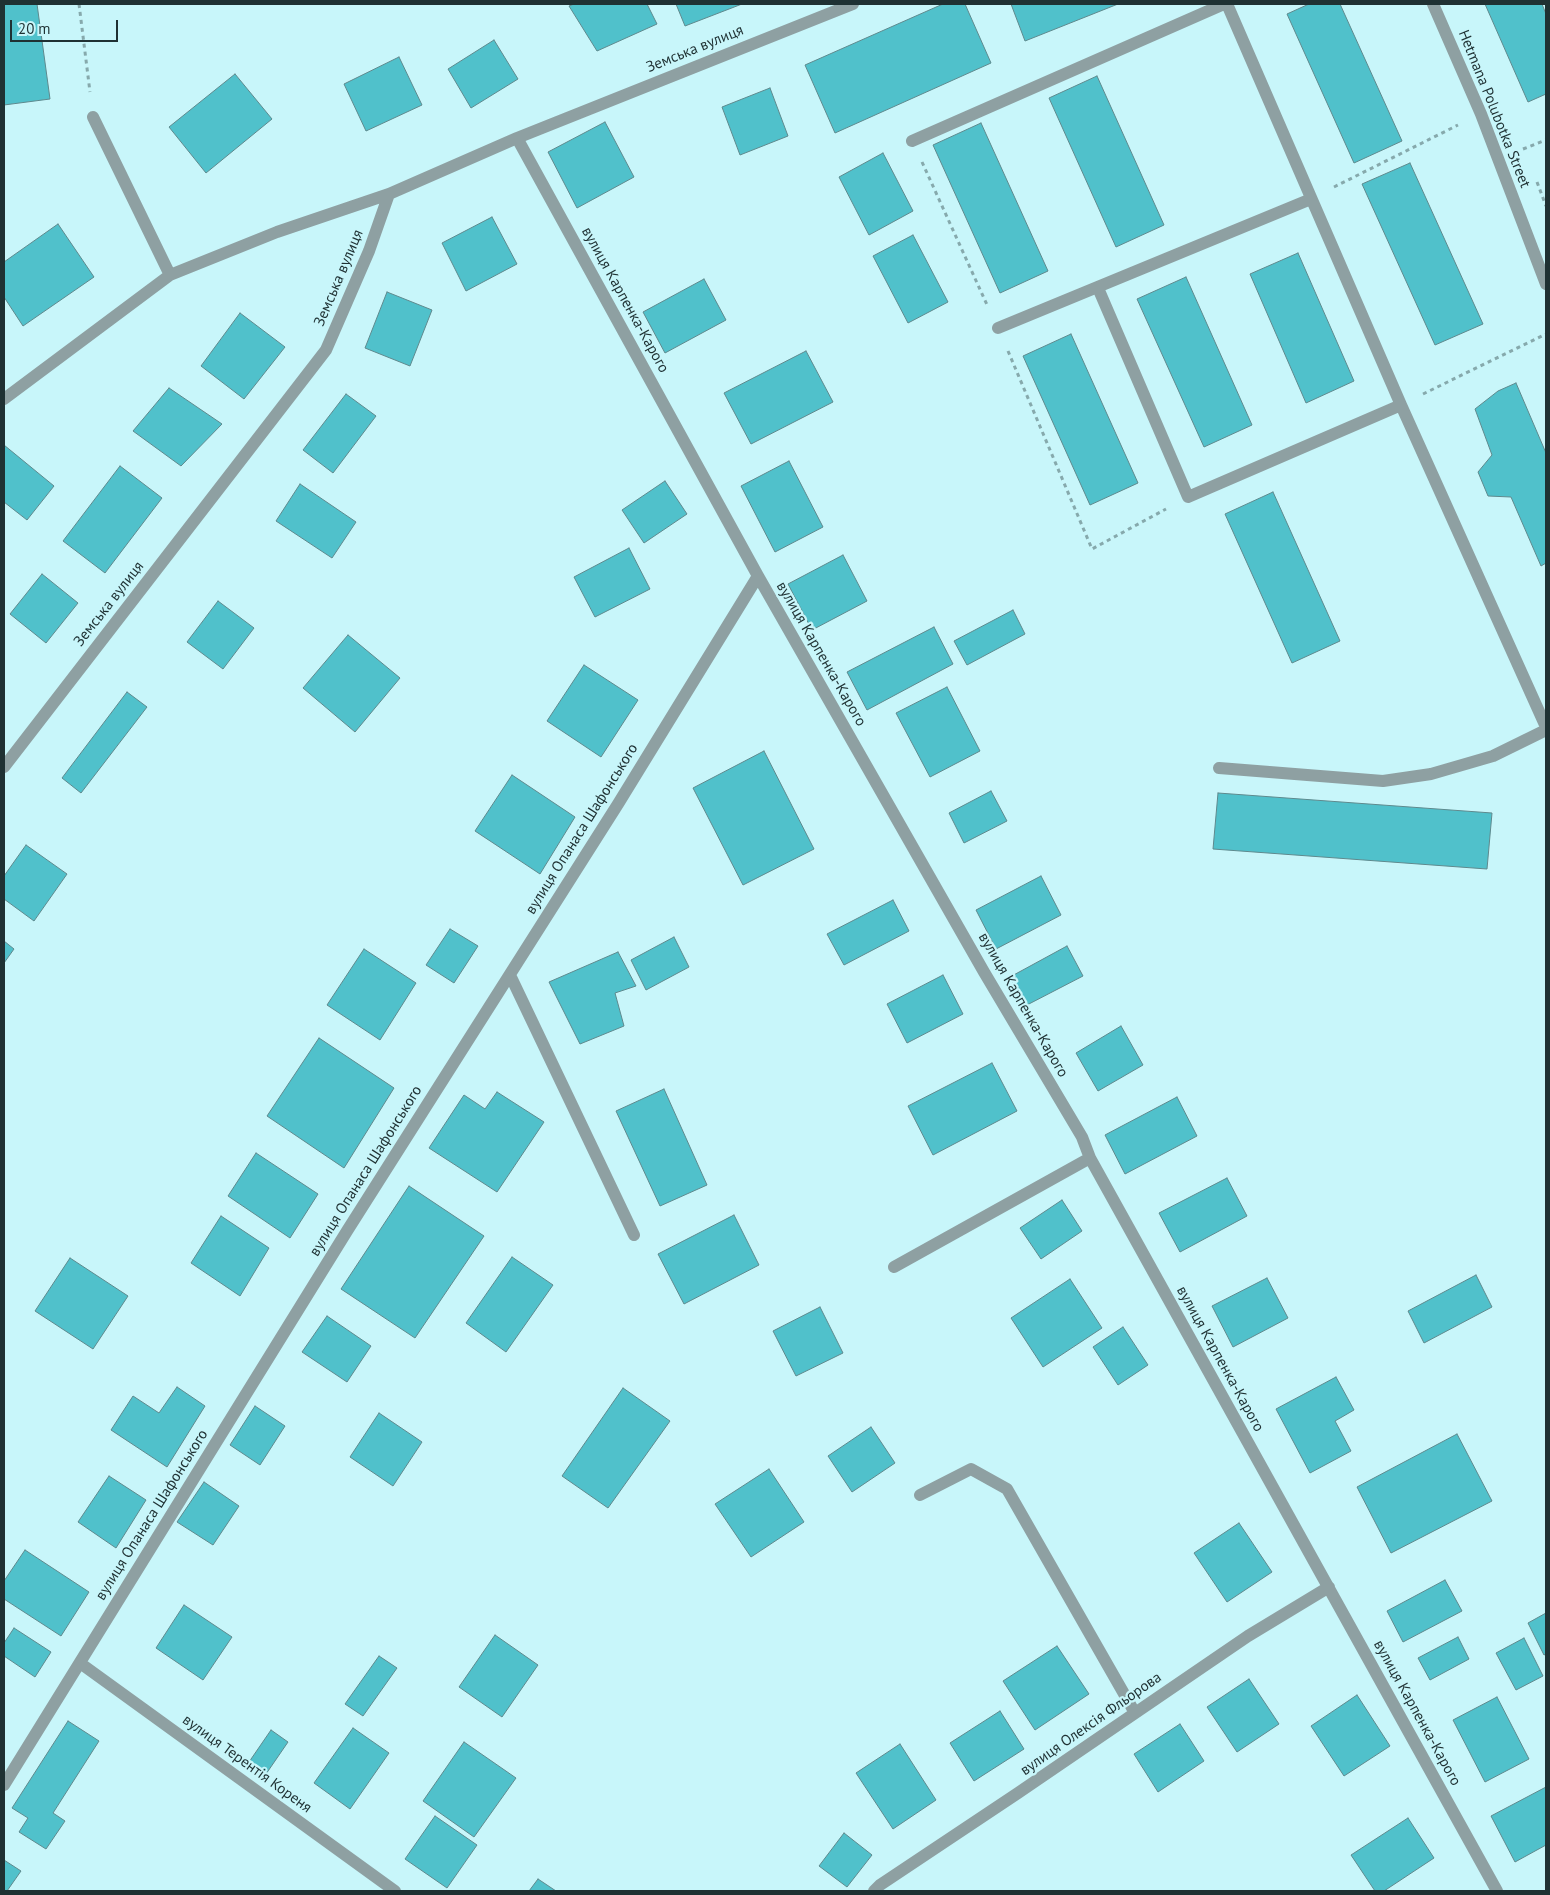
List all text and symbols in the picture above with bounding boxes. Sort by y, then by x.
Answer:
scale bar [12,10,120,42]
text: 20 m [18,19,51,38]
street label: Земська вулиця [644,21,746,77]
street label: Hetmana Polubotka Street [1454,27,1534,191]
street label: вулиця Карпенка-Карого [577,224,673,376]
street label: Земська вулиця [311,227,367,329]
street label: Земська вулиця [70,558,148,650]
street label: вулиця Карпенка-Карого [772,579,870,729]
street label: вулиця Опанаса Шафонського [522,740,642,918]
street label: вулиця Карпенка-Карого [974,930,1072,1080]
street label: вулиця Опанаса Шафонського [306,1082,426,1260]
street label: вулиця Карпенка-Карого [1172,1283,1268,1435]
street label: вулиця Опанаса Шафонського [92,1426,212,1604]
street label: вулиця Карпенка-Карого [1369,1637,1465,1789]
street label: вулиця Олексія Фльорова [1017,1668,1165,1780]
street label: вулиця Терентія Кореня [179,1711,315,1817]

